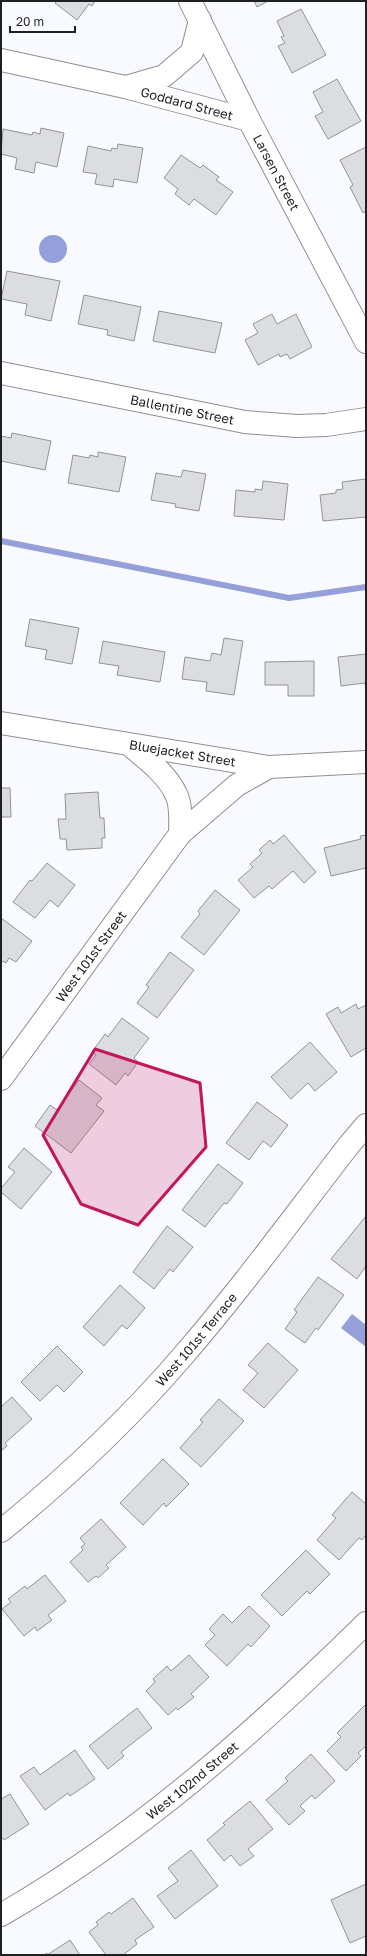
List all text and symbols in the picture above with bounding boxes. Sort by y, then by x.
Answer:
scale bar [10,8,75,34]
text: 20 m [16,14,44,29]
street label: Goddard Street [139,84,235,123]
street label: Larsen Street [250,131,303,213]
street label: Ballentine Street [129,391,236,428]
street label: Bluejacket Street [128,736,237,769]
street label: West 101st Street [52,907,129,1005]
street label: West 101st Terrace [152,1289,240,1389]
street label: West 102nd Street [143,1738,241,1823]

